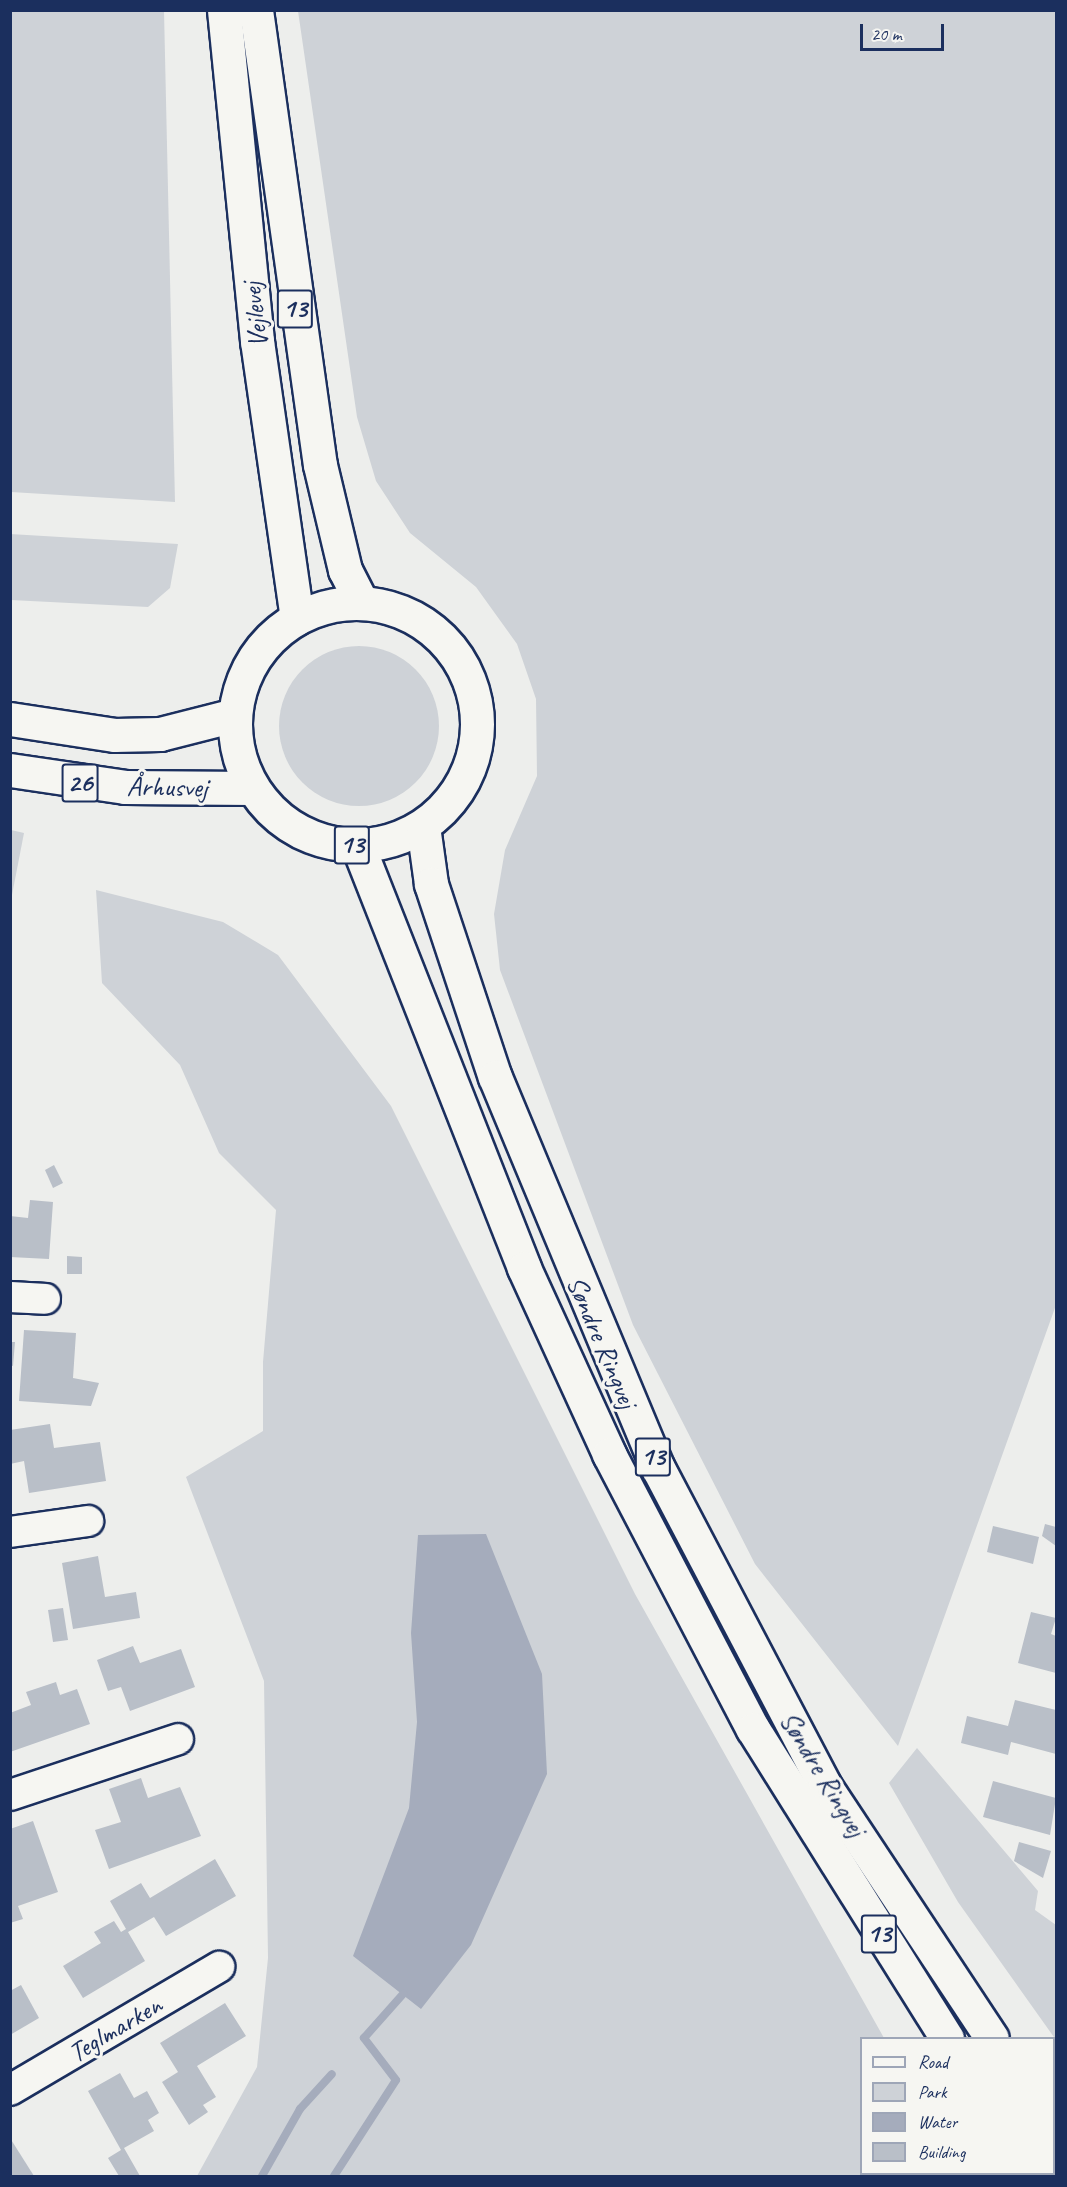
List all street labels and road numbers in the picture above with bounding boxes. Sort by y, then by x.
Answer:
street label: Vejlevej [234,280,276,350]
road number: 13 [276,285,314,333]
road number: 26 [60,759,100,807]
street label: Århusvej [126,769,208,805]
road number: 13 [332,821,372,869]
street label: Søndre Ringvej [559,1271,645,1413]
road number: 13 [634,1433,672,1481]
street label: Søndre Ringvej [773,1705,873,1843]
road number: 13 [860,1910,898,1958]
street label: Teglmarken [62,1988,168,2070]

